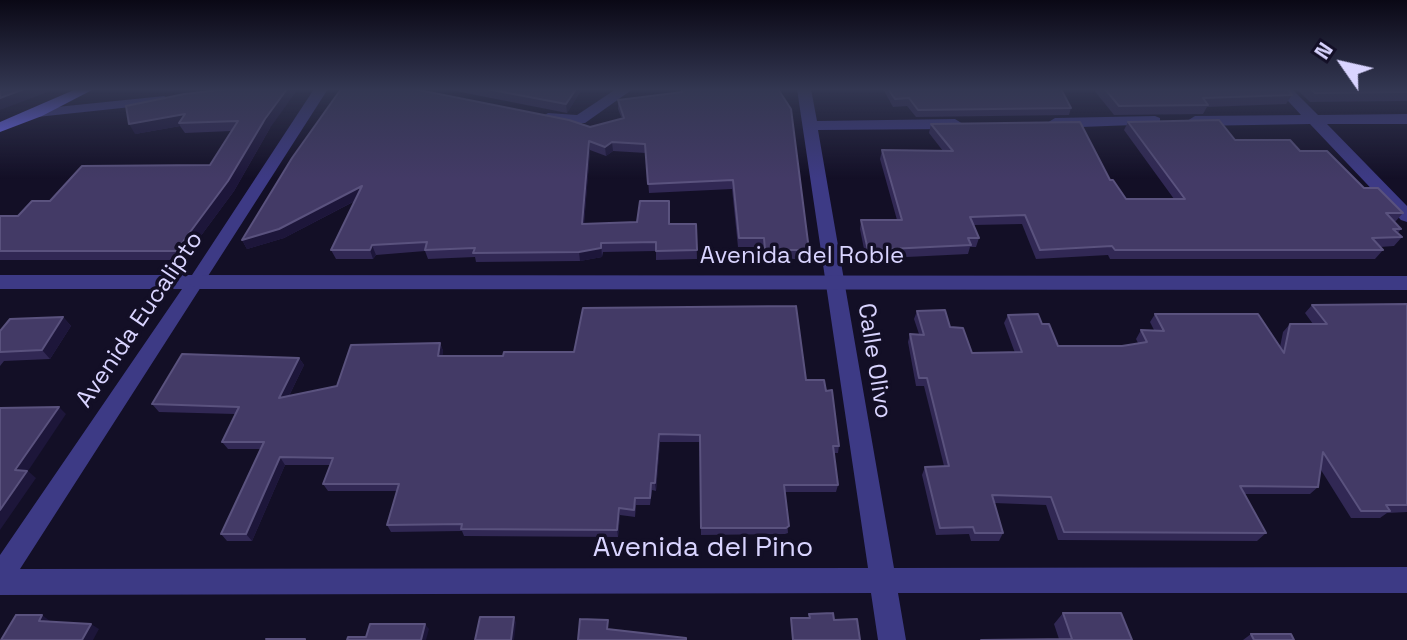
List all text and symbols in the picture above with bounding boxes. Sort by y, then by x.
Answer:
north arrow [1303,24,1383,104]
text: N [1307,37,1339,65]
street label: Avenida Eucalipto [70,227,210,413]
street label: Avenida del Roble [700,242,904,270]
street label: Calle Olivo [851,301,897,421]
street label: Avenida del Pino [593,531,813,565]

